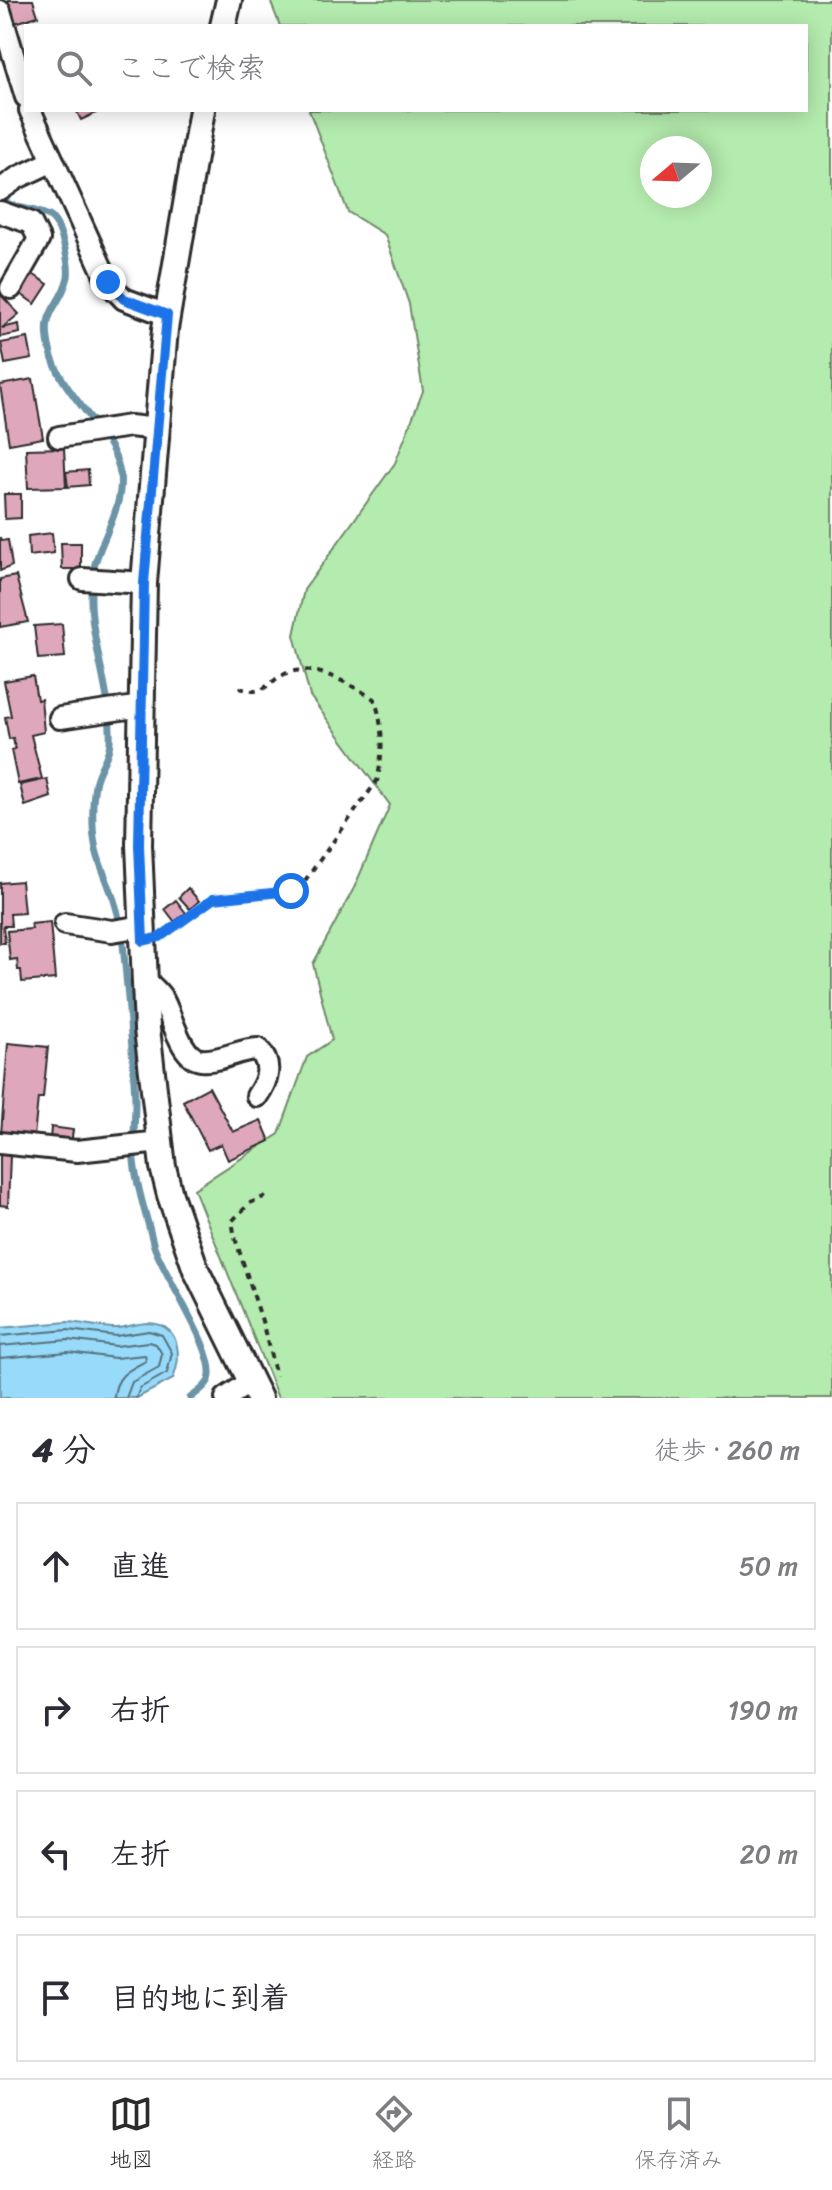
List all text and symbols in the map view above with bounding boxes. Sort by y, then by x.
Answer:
search box [24,24,808,112]
text: ここで検索 [116,41,266,95]
icon: search [52,46,96,90]
north arrow [640,136,712,208]
route end [90,264,126,300]
route start [273,873,309,909]
text: 4 分 [32,1420,96,1480]
text: 徒歩 · 260 m [655,1427,800,1473]
text: 直進 [110,1539,170,1593]
text: 50 m [739,1543,798,1589]
icon: ahead [34,1544,78,1588]
text: 右折 [110,1683,170,1737]
text: 190 m [728,1687,798,1733]
icon: right [34,1688,78,1732]
text: 左折 [110,1827,170,1881]
text: 20 m [740,1831,798,1877]
icon: left [34,1832,78,1876]
text: 目的地に到着 [110,1971,290,2025]
icon: arrive [34,1976,78,2020]
tab: 地図 [109,2092,153,2179]
tab: 経路 [372,2092,416,2179]
tab: 保存済み [635,2092,723,2179]

